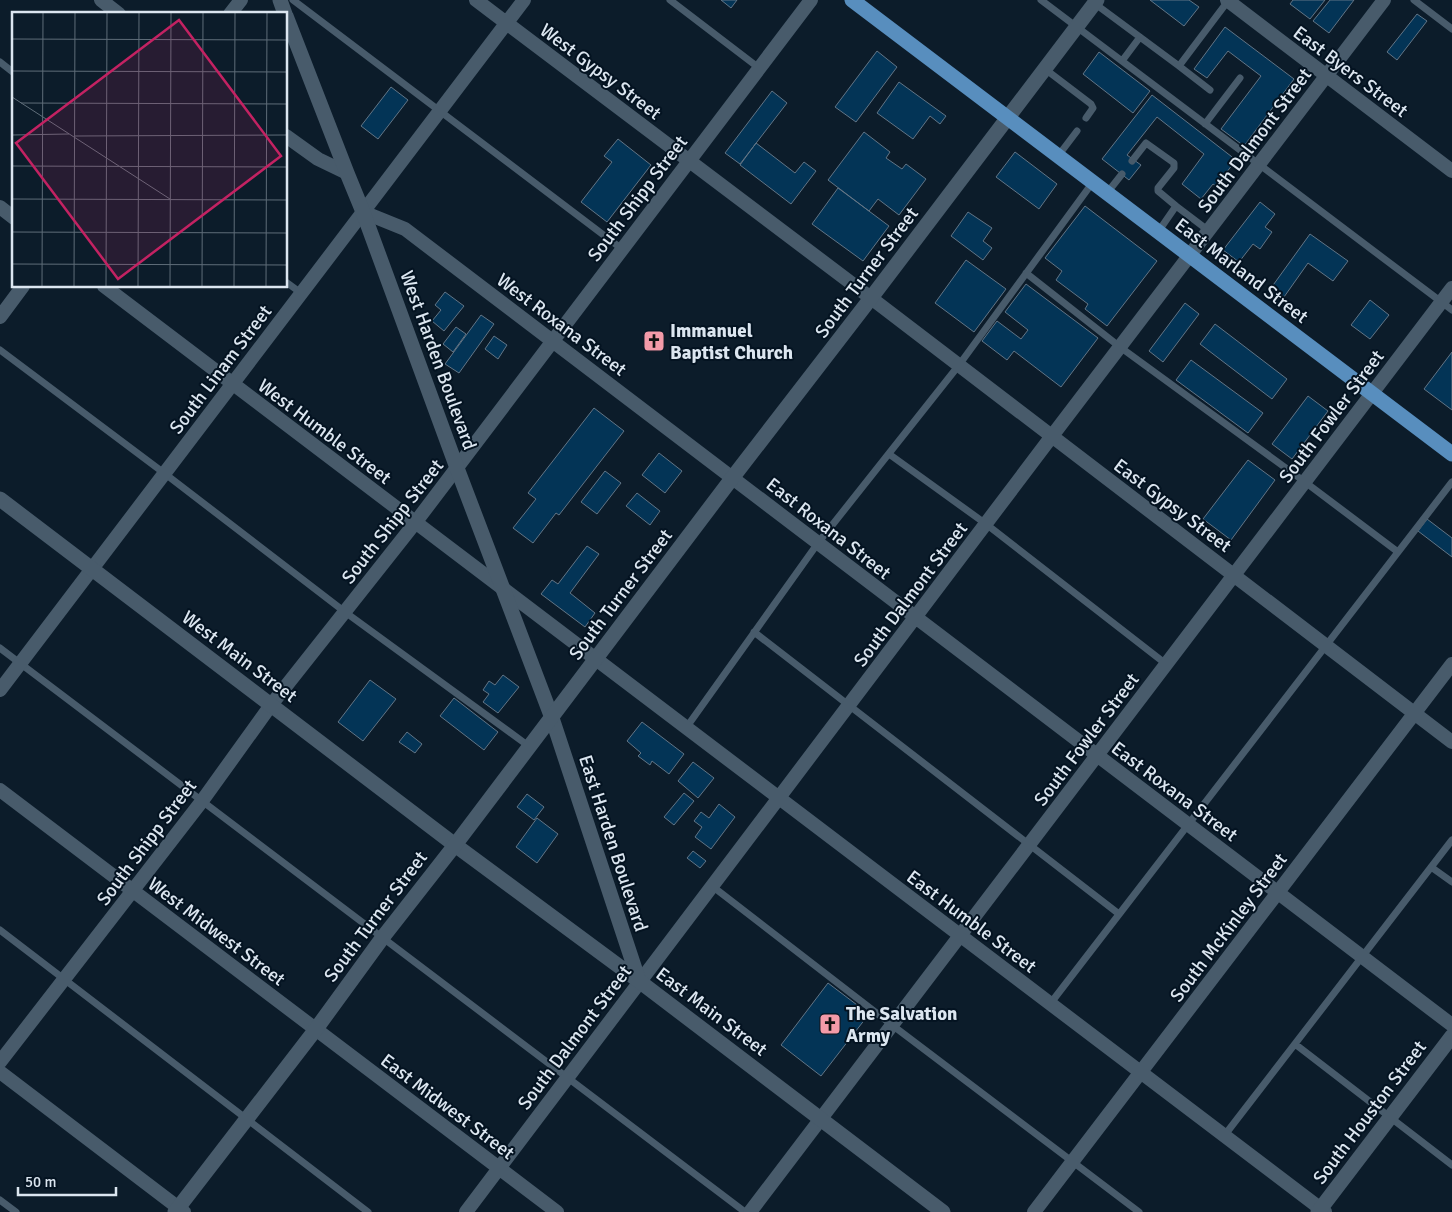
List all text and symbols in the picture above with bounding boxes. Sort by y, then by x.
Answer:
inset map [12,12,288,288]
street label: West Gypsy Street [535,18,666,126]
street label: East Byers Street [1288,21,1413,123]
street label: South Dalmont Street [1193,63,1317,218]
street label: South Shipp Street [583,130,693,266]
street label: South Turner Street [810,202,924,343]
street label: East Marland Street [1170,213,1313,329]
street label: West Harden Boulevard [394,267,482,453]
street label: West Roxana Street [492,268,631,382]
street label: South Linam Street [164,300,277,439]
place label: Immanuel Baptist Church [670,319,793,365]
church icon: Immanuel Baptist Church [642,329,666,353]
street label: South Fowler Street [1274,345,1390,488]
street label: West Humble Street [253,374,396,490]
street label: South Shipp Street [337,454,449,589]
street label: East Gypsy Street [1109,454,1236,558]
street label: East Roxana Street [761,473,896,585]
street label: South Dalmont Street [849,517,973,672]
street label: South Turner Street [564,524,678,665]
street label: West Main Street [177,606,302,708]
street label: South Fowler Street [1029,668,1145,811]
street label: East Roxana Street [1106,736,1243,847]
street label: East Harden Boulevard [573,752,653,935]
street label: South Shipp Street [92,774,202,910]
street label: South Turner Street [319,846,433,987]
street label: South McKinley Street [1165,848,1293,1007]
street label: East Humble Street [902,865,1041,979]
street label: West Midwest Street [143,872,290,992]
street label: South Dalmont Street [513,960,637,1115]
street label: East Main Street [651,962,772,1062]
place label: The Salvation Army [846,1002,957,1048]
church icon: The Salvation Army [818,1012,842,1036]
street label: South Houston Street [1308,1036,1432,1189]
street label: East Midwest Street [376,1049,519,1165]
scale bar [18,1164,115,1196]
text: 50 m [25,1173,56,1191]

